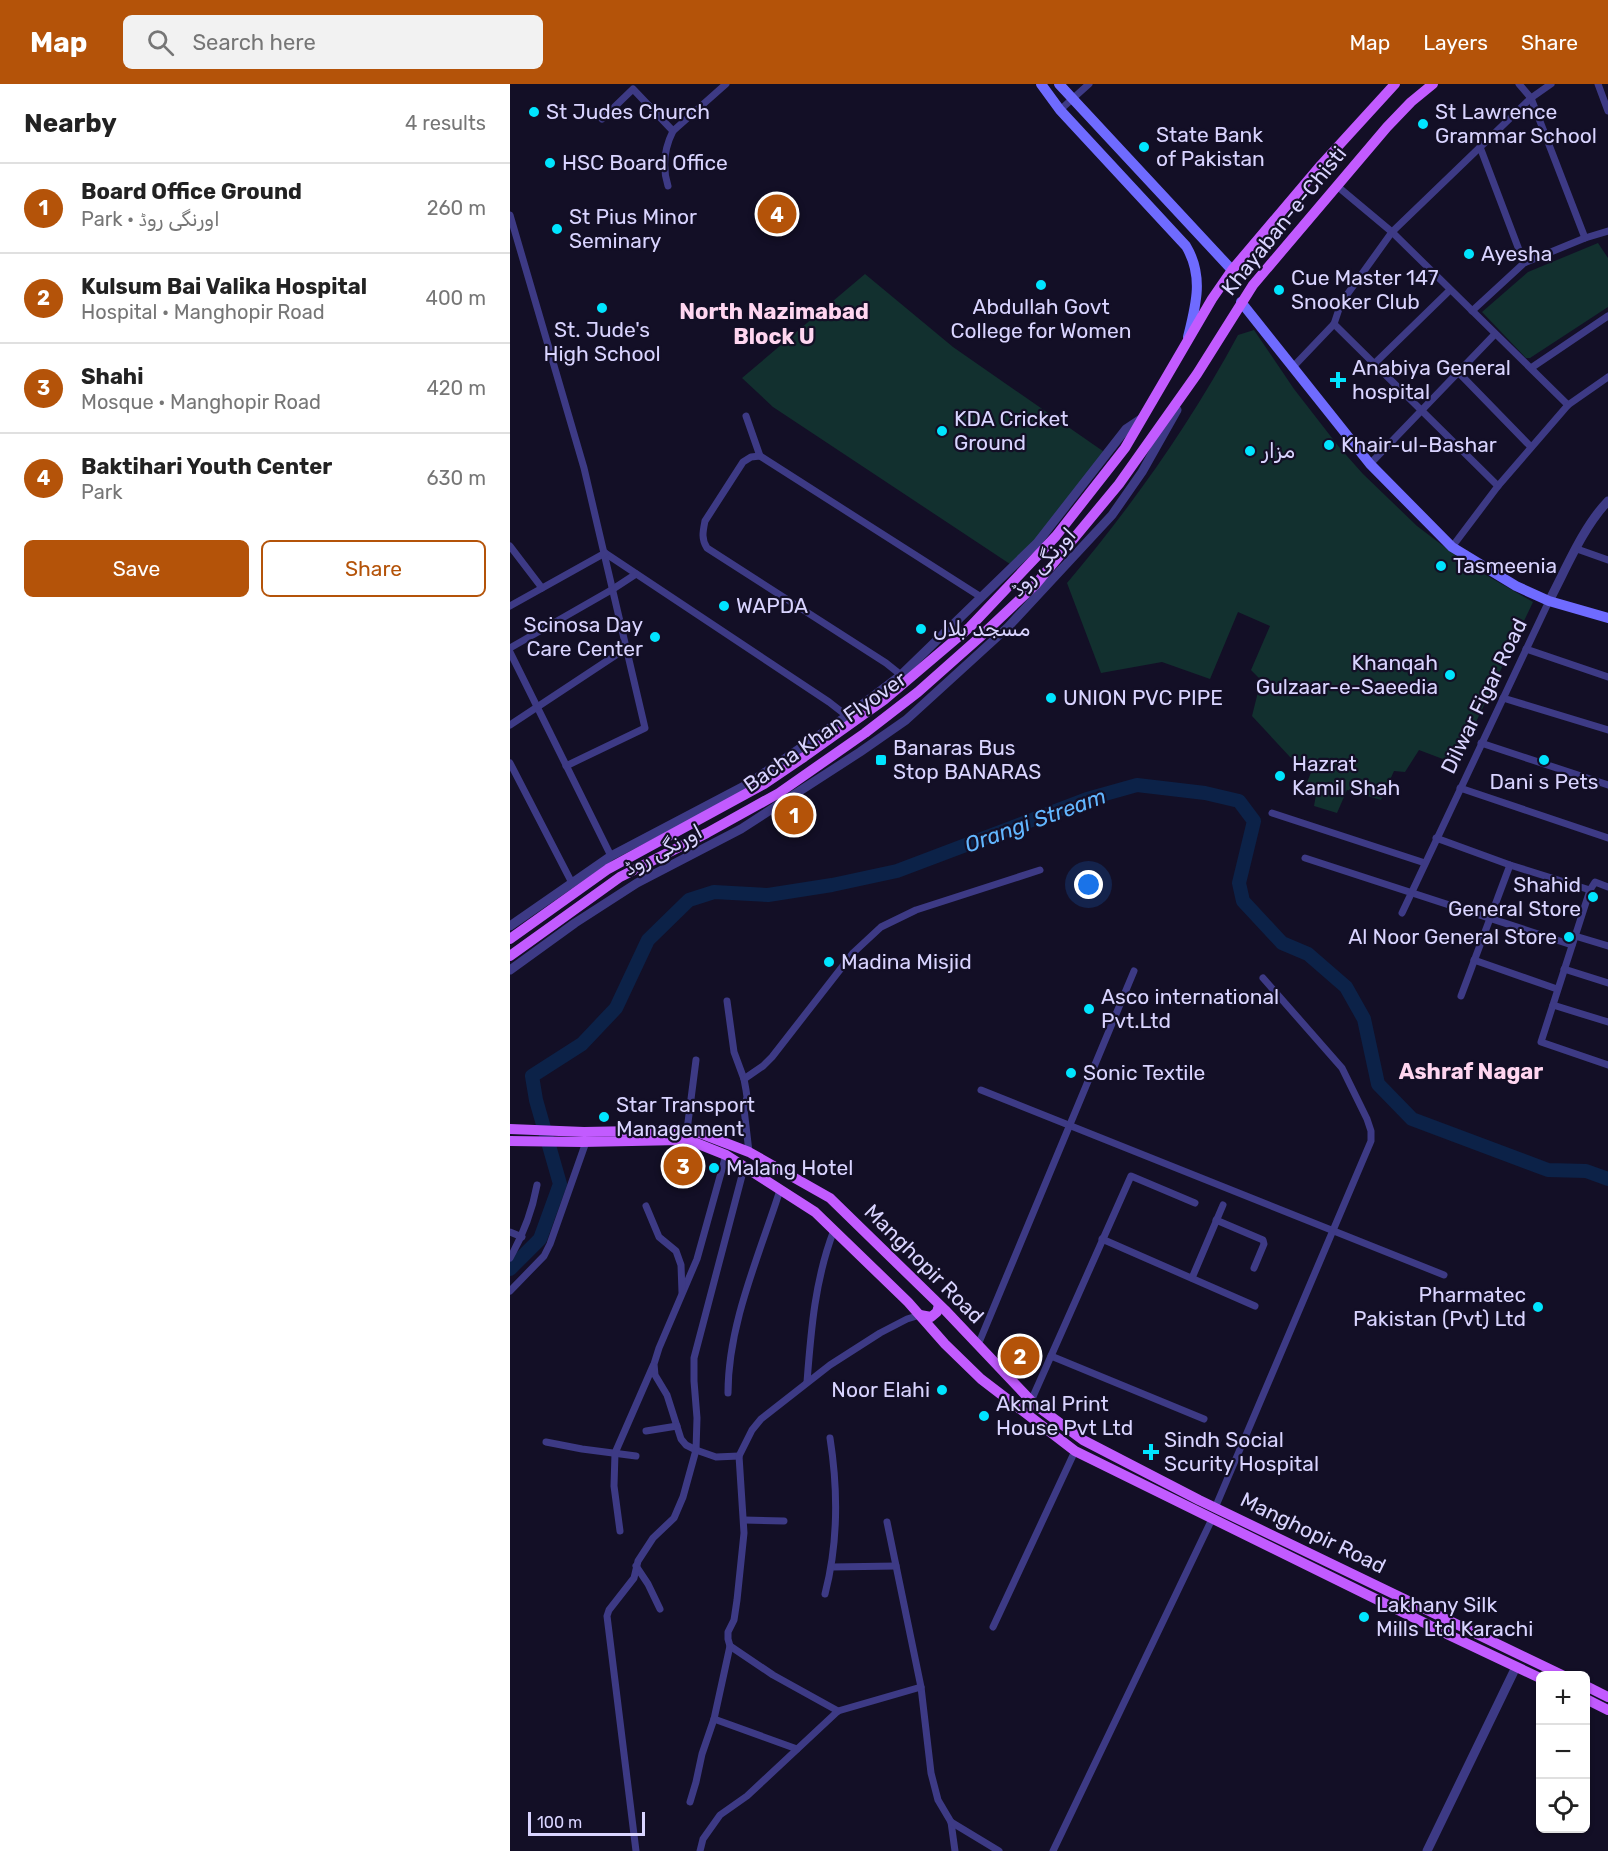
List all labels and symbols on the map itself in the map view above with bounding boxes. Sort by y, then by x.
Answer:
place label: St Judes Church [546,99,710,124]
place label: St Lawrence Grammar School [1435,99,1597,148]
marker: St Judes Church [527,105,541,119]
marker: St Lawrence Grammar School [1416,117,1430,131]
place label: State Bank of Pakistan [1156,122,1265,171]
marker: State Bank of Pakistan [1137,140,1151,154]
street label: Khayaban-e-Chisti [1216,141,1351,300]
place label: HSC Board Office [562,150,728,175]
marker: HSC Board Office [543,156,557,170]
pin: 4 [758,192,796,236]
place label: St Pius Minor Seminary [569,204,697,253]
marker: St Pius Minor Seminary [550,222,564,236]
place label: Ayesha [1481,241,1552,266]
marker: Ayesha [1462,247,1476,261]
place label: Cue Master 147 Snooker Club [1291,265,1439,314]
marker: Abdullah Govt College for Women [1034,278,1048,292]
marker: Cue Master 147 Snooker Club [1272,283,1286,297]
place label: Abdullah Govt College for Women [951,294,1131,343]
district label: North Nazimabad Block U [679,298,869,350]
marker: St. Jude's High School [595,301,609,315]
place label: St. Jude's High School [543,317,661,366]
place label: Anabiya General hospital [1352,355,1511,404]
marker: Anabiya General hospital [1329,371,1347,389]
place label: KDA Cricket Ground [954,406,1068,455]
marker: KDA Cricket Ground [935,424,949,438]
place label: Khair-ul-Bashar [1341,432,1497,457]
place label: مزار [1260,438,1295,463]
marker: Khair-ul-Bashar [1322,438,1336,452]
marker: مزار [1243,444,1257,458]
street label: اورنگی روڈ [1005,522,1081,602]
place label: Tasmeenia [1453,553,1557,578]
marker: Tasmeenia [1434,559,1448,573]
place label: WAPDA [736,593,808,618]
marker: WAPDA [717,599,731,613]
place label: Scinosa Day Care Center [524,612,643,661]
street label: Dilwar Figar Road [1435,614,1532,777]
place label: مسجد بلال [933,616,1030,641]
marker: مسجد بلال [914,622,928,636]
marker: Scinosa Day Care Center [648,630,662,644]
place label: Khanqah Gulzaar-e-Saeedia [1256,650,1438,699]
street label: Bacha Khan Flyover [739,666,911,797]
marker: Khanqah Gulzaar-e-Saeedia [1443,668,1457,682]
place label: UNION PVC PIPE [1063,685,1223,710]
marker: UNION PVC PIPE [1044,691,1058,705]
place label: Banaras Bus Stop BANARAS [893,735,1041,784]
place label: Hazrat Kamil Shah [1292,751,1400,800]
marker: Banaras Bus Stop BANARAS [874,753,888,767]
marker: Dani s Pets [1537,753,1551,767]
marker: Hazrat Kamil Shah [1273,769,1287,783]
place label: Dani s Pets [1490,769,1598,794]
water label: Orangi Stream [961,782,1110,859]
pin: 1 [774,792,814,838]
street label: اورنگی روڈ [619,819,707,881]
your location [1074,870,1103,899]
place label: Shahid General Store [1448,872,1581,921]
marker: Shahid General Store [1586,890,1600,904]
place label: Al Noor General Store [1348,924,1557,949]
marker: Al Noor General Store [1562,930,1576,944]
place label: Madina Misjid [841,949,972,974]
marker: Madina Misjid [822,955,836,969]
place label: Asco international Pvt.Ltd [1101,984,1279,1033]
marker: Asco international Pvt.Ltd [1082,1002,1096,1016]
district label: Ashraf Nagar [1399,1058,1543,1085]
place label: Sonic Textile [1083,1060,1205,1085]
marker: Sonic Textile [1064,1066,1078,1080]
place label: Star Transport Management [616,1092,755,1141]
marker: Star Transport Management [597,1110,611,1124]
pin: 3 [664,1144,702,1188]
place label: Malang Hotel [726,1155,853,1180]
marker: Malang Hotel [707,1161,721,1175]
street label: Manghopir Road [860,1199,989,1328]
place label: Pharmatec Pakistan (Pvt) Ltd [1353,1282,1526,1331]
marker: Pharmatec Pakistan (Pvt) Ltd [1531,1300,1545,1314]
pin: 2 [1000,1334,1040,1378]
place label: Noor Elahi [831,1377,930,1402]
marker: Noor Elahi [935,1383,949,1397]
place label: Akmal Print House Pvt Ltd [996,1391,1133,1440]
marker: Akmal Print House Pvt Ltd [977,1409,991,1423]
place label: Sindh Social Scurity Hospital [1164,1427,1319,1476]
marker: Sindh Social Scurity Hospital [1142,1443,1160,1461]
street label: Manghopir Road [1237,1487,1390,1579]
place label: Lakhany Silk Mills Ltd Karachi [1376,1592,1533,1641]
marker: Lakhany Silk Mills Ltd Karachi [1357,1610,1371,1624]
scale bar [528,1809,645,1836]

